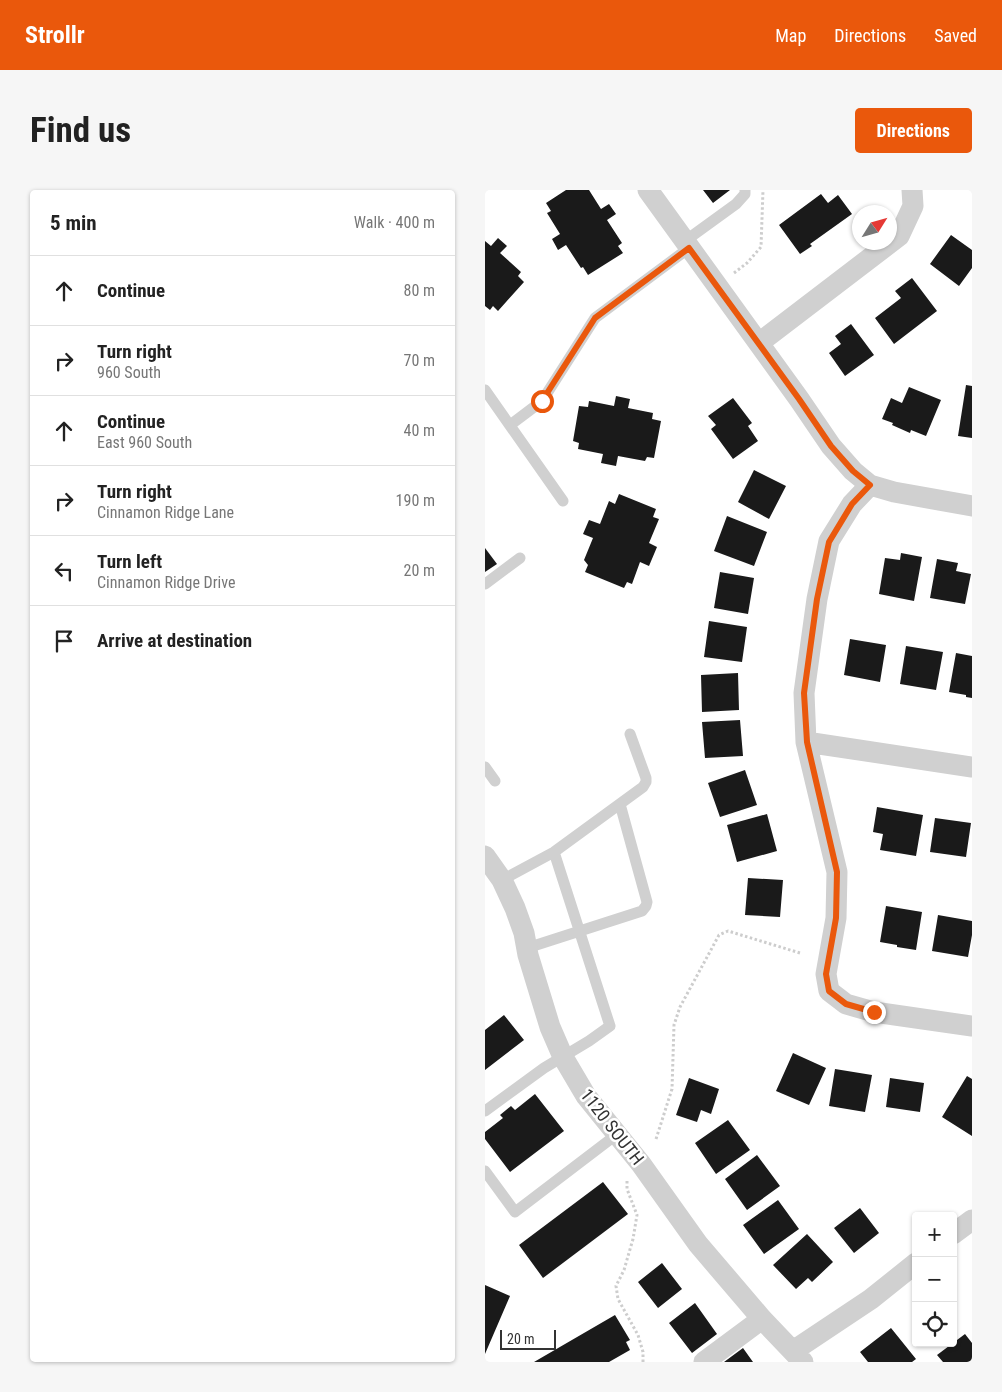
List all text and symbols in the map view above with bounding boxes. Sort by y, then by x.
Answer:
text: Strollr [25,21,85,49]
text: Map [775,25,806,46]
text: Directions [834,25,906,46]
text: Saved [934,25,977,46]
button: Directions [855,108,972,153]
text: Find us [30,110,131,151]
north arrow [852,205,897,250]
text: 5 min [50,211,97,235]
text: Walk · 400 m [354,213,435,232]
icon: ahead [50,277,78,305]
text: Continue [97,279,165,302]
text: 80 m [403,281,435,300]
text: Turn right [97,340,172,363]
icon: right [50,347,78,375]
text: 70 m [403,351,435,370]
text: 960 South [97,363,161,382]
route start [531,390,554,413]
text: Continue [97,410,165,433]
icon: ahead [50,417,78,445]
text: 40 m [403,421,435,440]
text: East 960 South [97,433,192,452]
text: Turn right [97,480,172,503]
icon: right [50,487,78,515]
text: 190 m [396,491,435,510]
text: Cinnamon Ridge Lane [97,503,234,522]
text: Turn left [97,550,162,573]
icon: left [50,557,78,585]
text: 20 m [403,561,435,580]
text: Cinnamon Ridge Drive [97,573,236,592]
icon: arrive [50,627,78,655]
text: Arrive at destination [97,629,252,652]
route end [863,1001,886,1024]
street label: 1120 SOUTH [576,1085,649,1169]
map controls [912,1212,957,1347]
button: + [912,1212,957,1257]
button: − [912,1257,957,1302]
button: locate [912,1302,957,1347]
scale bar [500,1327,556,1350]
text: 20 m [507,1331,535,1347]

